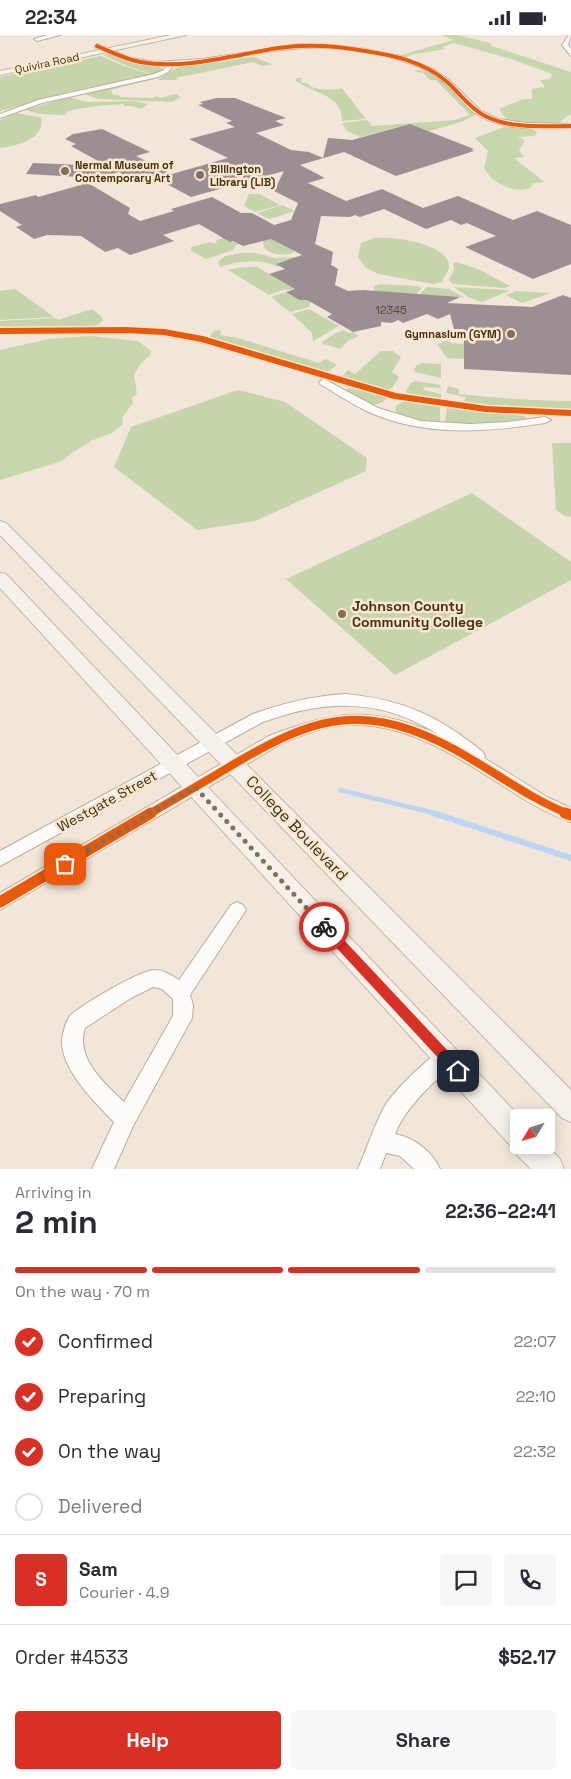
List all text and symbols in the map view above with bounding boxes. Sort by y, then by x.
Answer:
text: 22:34 [25,5,77,30]
street label: Quivira Road [13,49,81,77]
place label: Nermal Museum of Contemporary Art [75,158,174,185]
place label: Billington Library (LIB) [210,162,275,190]
marker: Nermal Museum of Contemporary Art [59,165,71,177]
marker: Billington Library (LIB) [194,169,206,181]
house number: 12345 [375,303,407,317]
place label: Gymnasium (GYM) [405,327,501,342]
marker: Gymnasium (GYM) [505,328,517,340]
place label: Johnson County Community College [352,597,483,631]
marker: Johnson County Community College [336,608,348,620]
street label: Westgate Street [54,766,160,836]
street label: College Boulevard [241,771,353,885]
pin [44,843,86,885]
icon: bag [51,850,79,878]
courier [299,902,349,952]
icon: bike [310,913,338,941]
pin [437,1050,479,1092]
icon: home [444,1057,472,1085]
north arrow [510,1109,555,1154]
map controls [510,1109,555,1154]
text: Arriving in [15,1182,92,1203]
text: 22:36–22:41 [445,1199,556,1224]
text: 2 min [15,1202,98,1242]
text: On the way · 70 m [15,1281,150,1302]
icon: check [15,1328,43,1356]
text: Confirmed [58,1329,153,1354]
text: 22:07 [514,1331,556,1352]
icon: check [15,1383,43,1411]
text: Preparing [58,1384,146,1409]
text: 22:10 [516,1386,556,1407]
icon: check [15,1438,43,1466]
text: On the way [58,1439,161,1464]
text: 22:32 [513,1441,556,1462]
text: Delivered [58,1494,143,1519]
button: chat [440,1554,492,1606]
button: phone [504,1554,556,1606]
text: Sam [79,1557,118,1582]
text: S [35,1567,47,1592]
text: Courier · 4.9 [79,1582,169,1603]
text: Order #4533 [15,1645,128,1670]
text: $52.17 [498,1645,556,1670]
button: Help [15,1711,281,1769]
button: Share [291,1711,556,1769]

